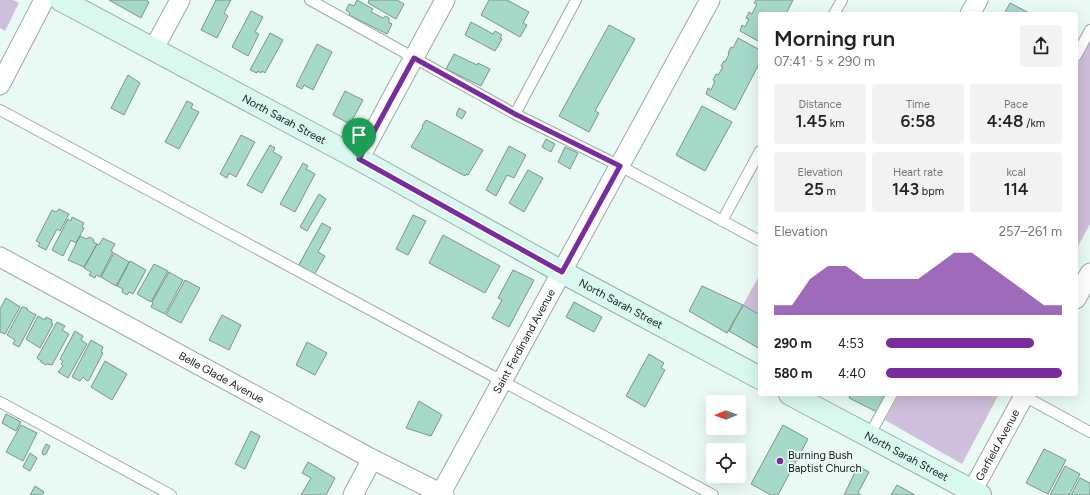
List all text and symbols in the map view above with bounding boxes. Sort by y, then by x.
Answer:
text: Morning run [774,25,895,52]
button: share [1020,25,1062,67]
text: 07:41 · 5 × 290 m [774,54,875,69]
street label: North Sarah Street [240,91,328,147]
text: Distance [798,98,842,111]
text: Time [906,98,930,111]
text: Pace [1004,98,1028,111]
text: 1.45 [796,111,827,131]
text: 6:58 [901,111,935,131]
text: 4:48 [987,111,1023,131]
text: km [827,117,845,130]
text: /km [1023,117,1045,130]
pin [342,118,376,159]
icon: arrive [348,124,370,146]
text: Elevation [797,166,843,179]
text: Heart rate [893,166,943,179]
text: kcal [1006,166,1026,179]
text: 25 [804,179,824,199]
text: 143 [892,179,919,199]
text: 114 [1004,179,1028,199]
text: m [824,185,836,198]
text: bpm [919,185,944,198]
text: Elevation [774,224,827,239]
text: 257–261 m [999,224,1062,239]
street label: North Sarah Street [577,276,665,331]
street label: Saint Ferdinand Avenue [490,287,558,396]
text: 290 m [774,336,812,351]
text: 4:53 [838,336,864,351]
street label: Belle Glade Avenue [177,349,266,406]
text: 580 m [774,366,812,381]
text: 4:40 [838,366,866,381]
north arrow [706,395,746,435]
map controls [706,395,746,483]
street label: Garfield Avenue [973,407,1022,483]
street label: North Sarah Street [862,428,951,484]
button: locate [706,443,746,483]
place label: Burning Bush Baptist Church [788,449,862,475]
marker: Burning Bush Baptist Church [775,456,785,466]

